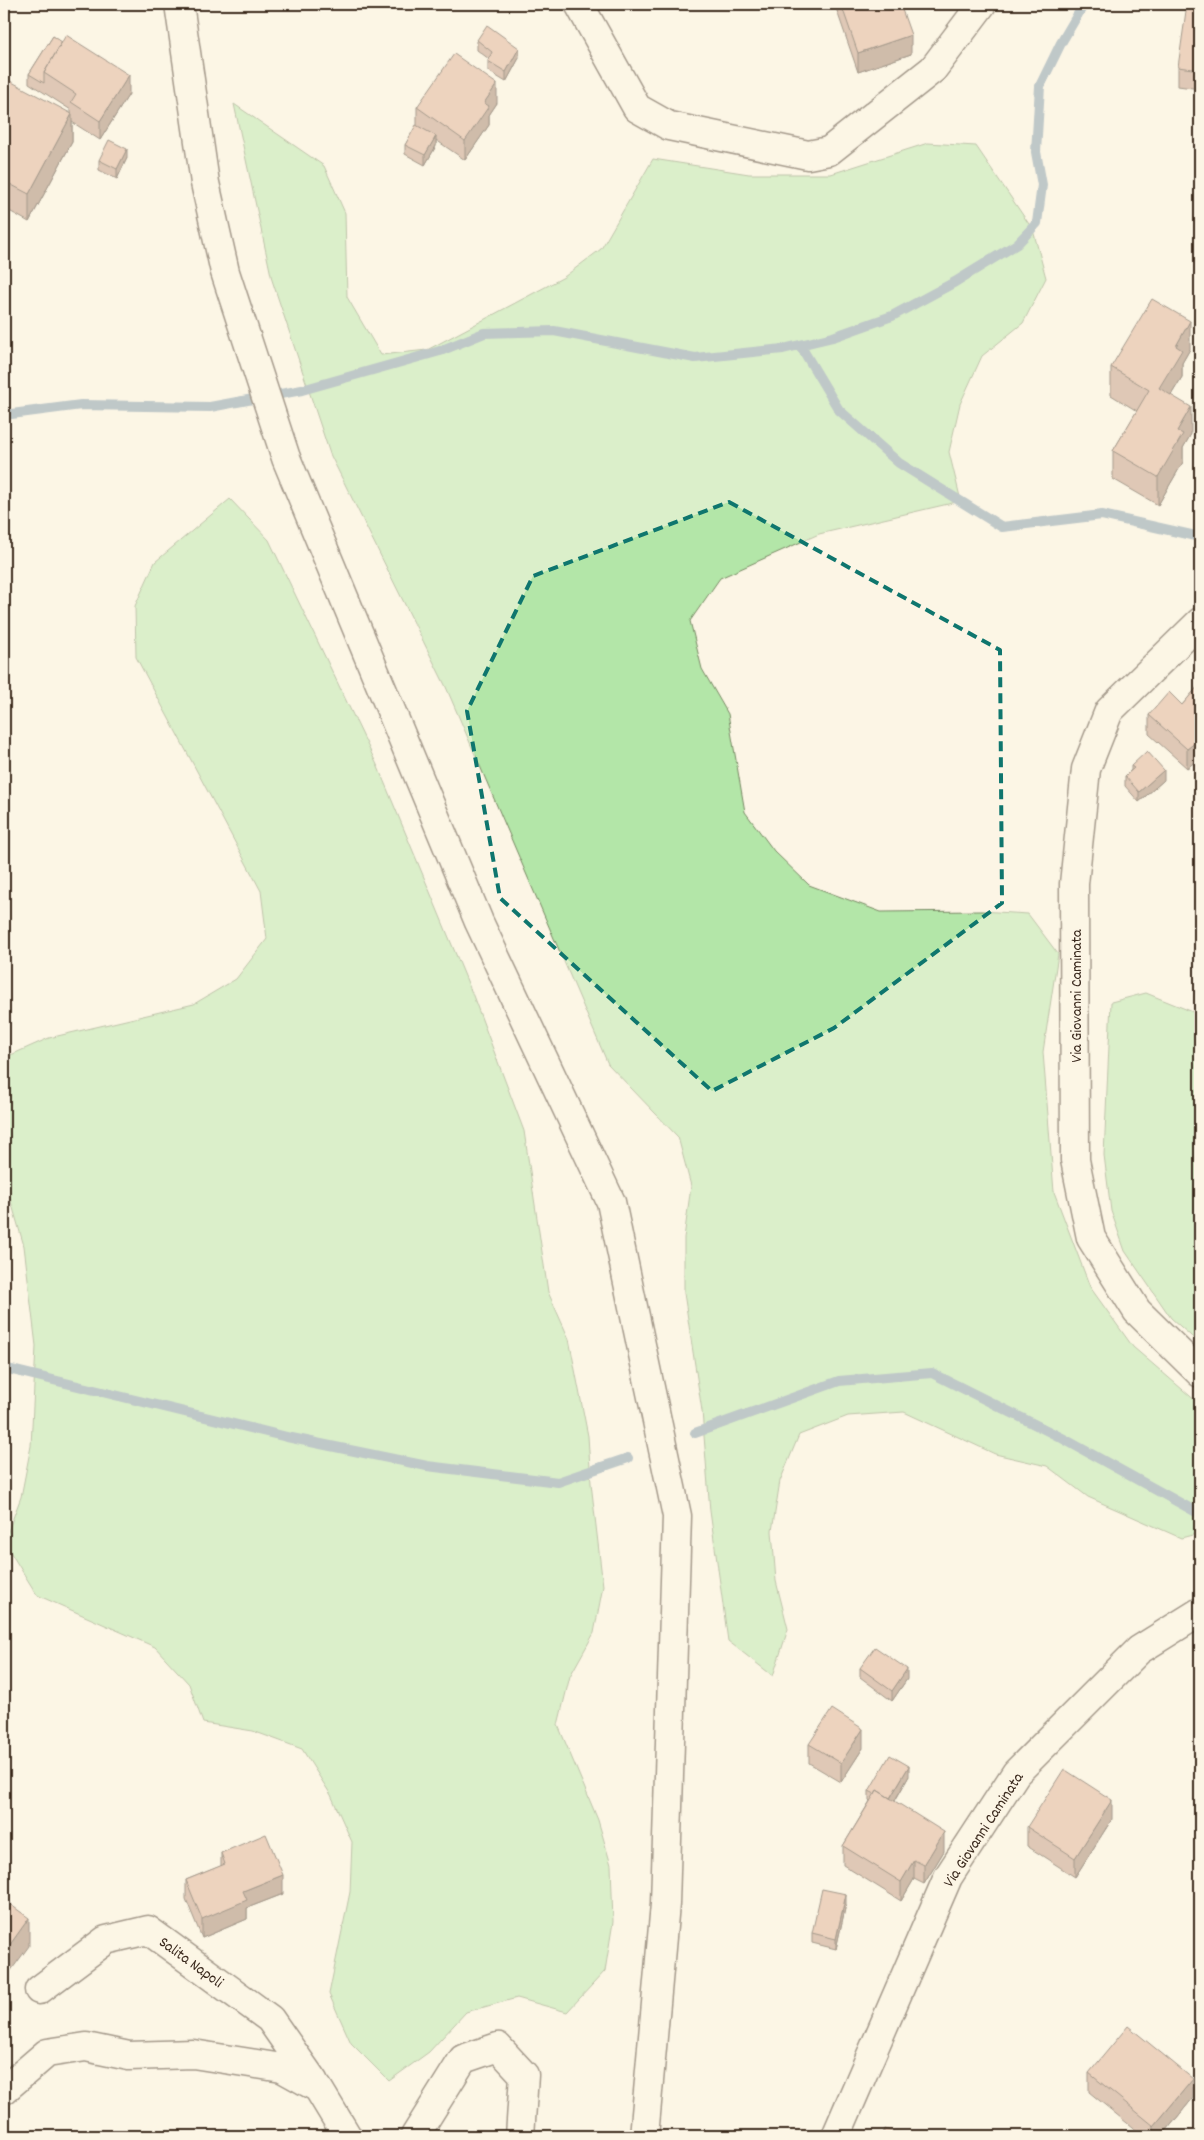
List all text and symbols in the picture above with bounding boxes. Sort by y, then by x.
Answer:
street label: Via Giovanni Caminata [1066,929,1089,1063]
street label: Via Giovanni Caminata [938,1768,1030,1892]
street label: Salita Napoli [153,1932,228,1994]

